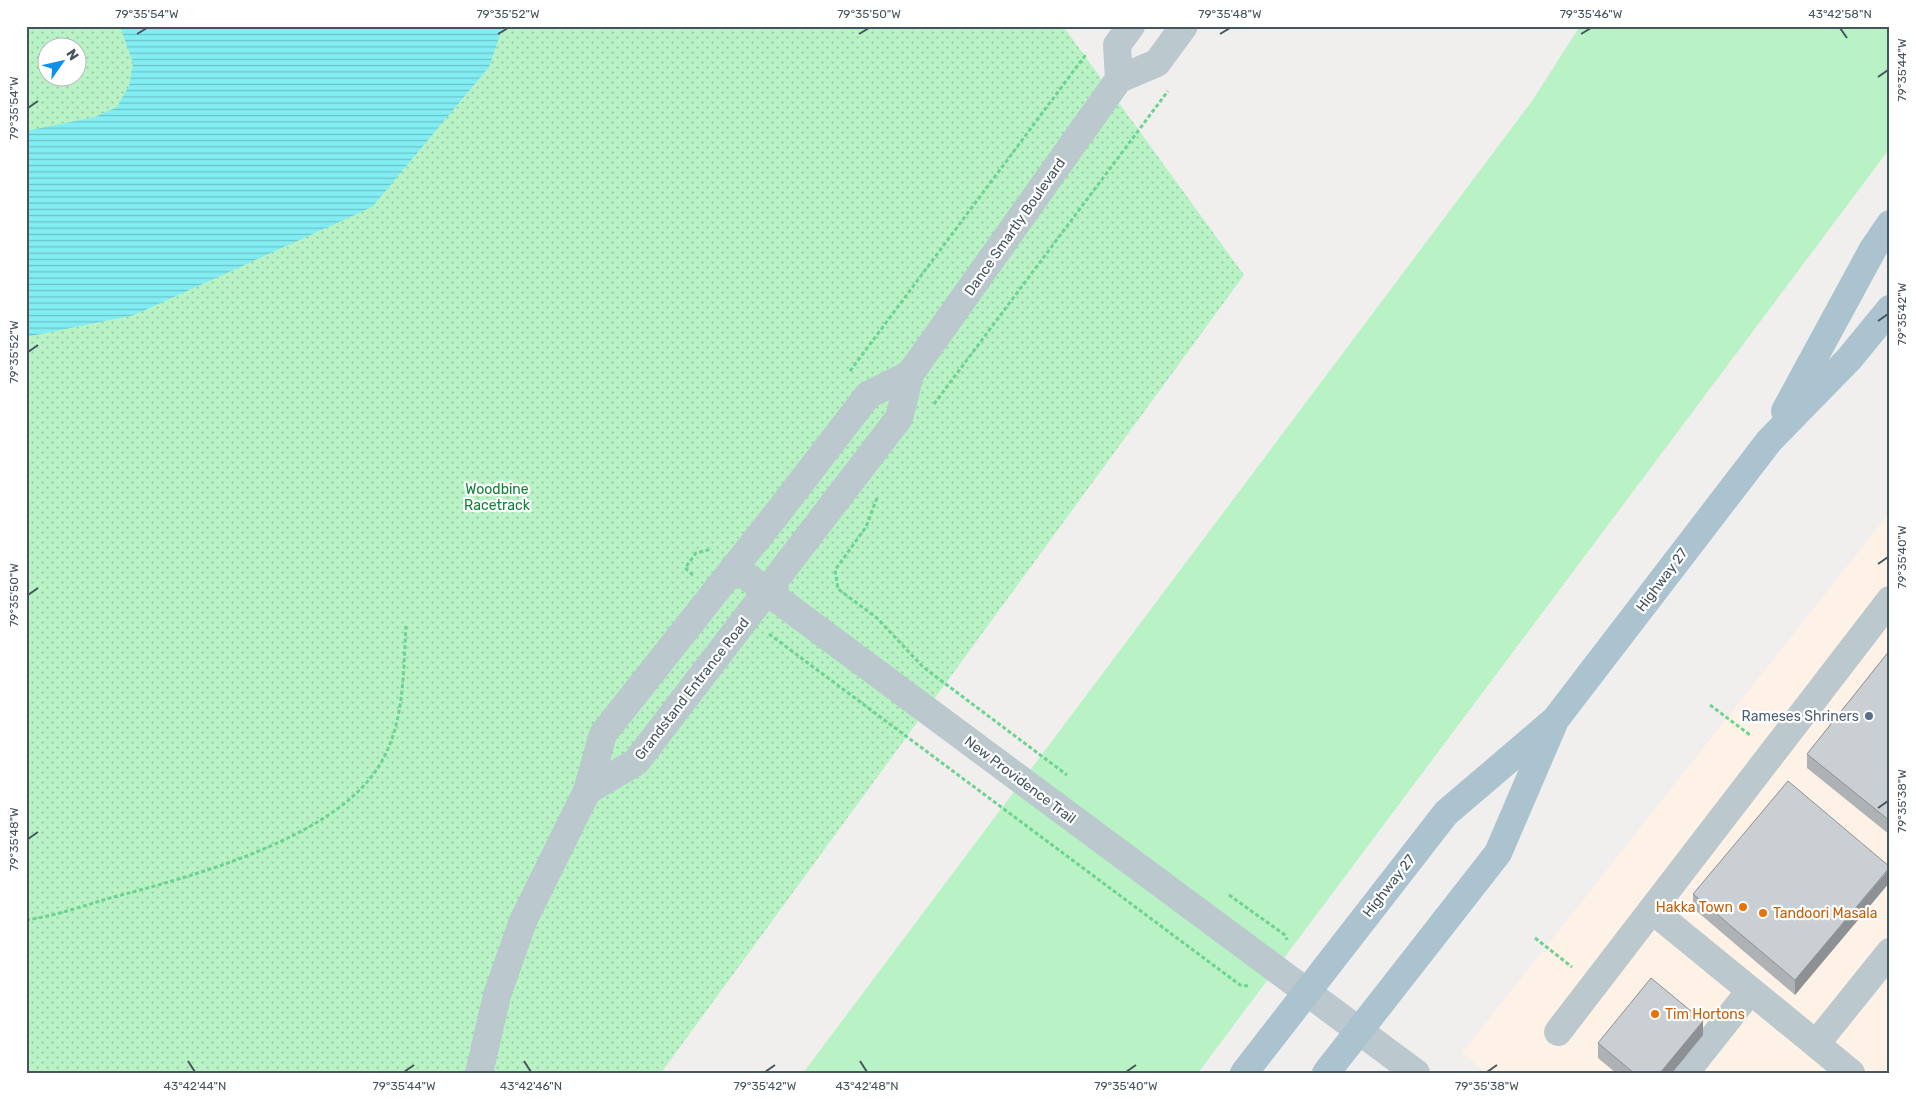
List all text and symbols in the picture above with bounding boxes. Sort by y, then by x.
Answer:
text: 79°35'54"W [115,7,179,21]
text: 79°35'52"W [476,7,540,21]
text: 79°35'50"W [837,7,901,21]
text: 79°35'48"W [1198,7,1262,21]
text: 79°35'46"W [1560,7,1623,21]
text: 43°42'58"N [1808,7,1872,21]
north arrow [38,38,88,88]
text: 79°35'44"W [1895,38,1909,102]
text: N [62,46,82,64]
text: 79°35'54"W [7,76,21,140]
street label: Dance Smartly Boulevard [961,155,1069,299]
text: 79°35'42"W [1895,282,1909,345]
text: 79°35'52"W [7,320,21,384]
park label: Woodbine Racetrack [464,481,531,514]
text: 79°35'40"W [1895,525,1909,589]
street label: Highway 27 [1633,545,1691,615]
text: 79°35'50"W [7,563,21,627]
street label: Grandstand Entrance Road [631,615,753,763]
place label: Rameses Shriners [1742,708,1859,725]
marker: Rameses Shriners [1863,710,1875,722]
street label: New Providence Trail [961,733,1079,827]
text: 79°35'38"W [1895,769,1909,833]
text: 79°35'48"W [7,807,21,871]
street label: Highway 27 [1359,851,1419,921]
place label: Hakka Town [1656,899,1733,916]
marker: Hakka Town [1737,901,1749,913]
place label: Tandoori Masala [1773,905,1877,922]
marker: Tandoori Masala [1757,907,1769,919]
place label: Tim Hortons [1665,1006,1745,1023]
marker: Tim Hortons [1649,1008,1661,1020]
text: 43°42'44"N [164,1079,226,1093]
text: 79°35'44"W [373,1079,436,1093]
text: 43°42'46"N [500,1079,562,1093]
text: 79°35'42"W [734,1079,797,1093]
text: 43°42'48"N [835,1079,899,1093]
text: 79°35'40"W [1094,1079,1158,1093]
text: 79°35'38"W [1455,1079,1519,1093]

